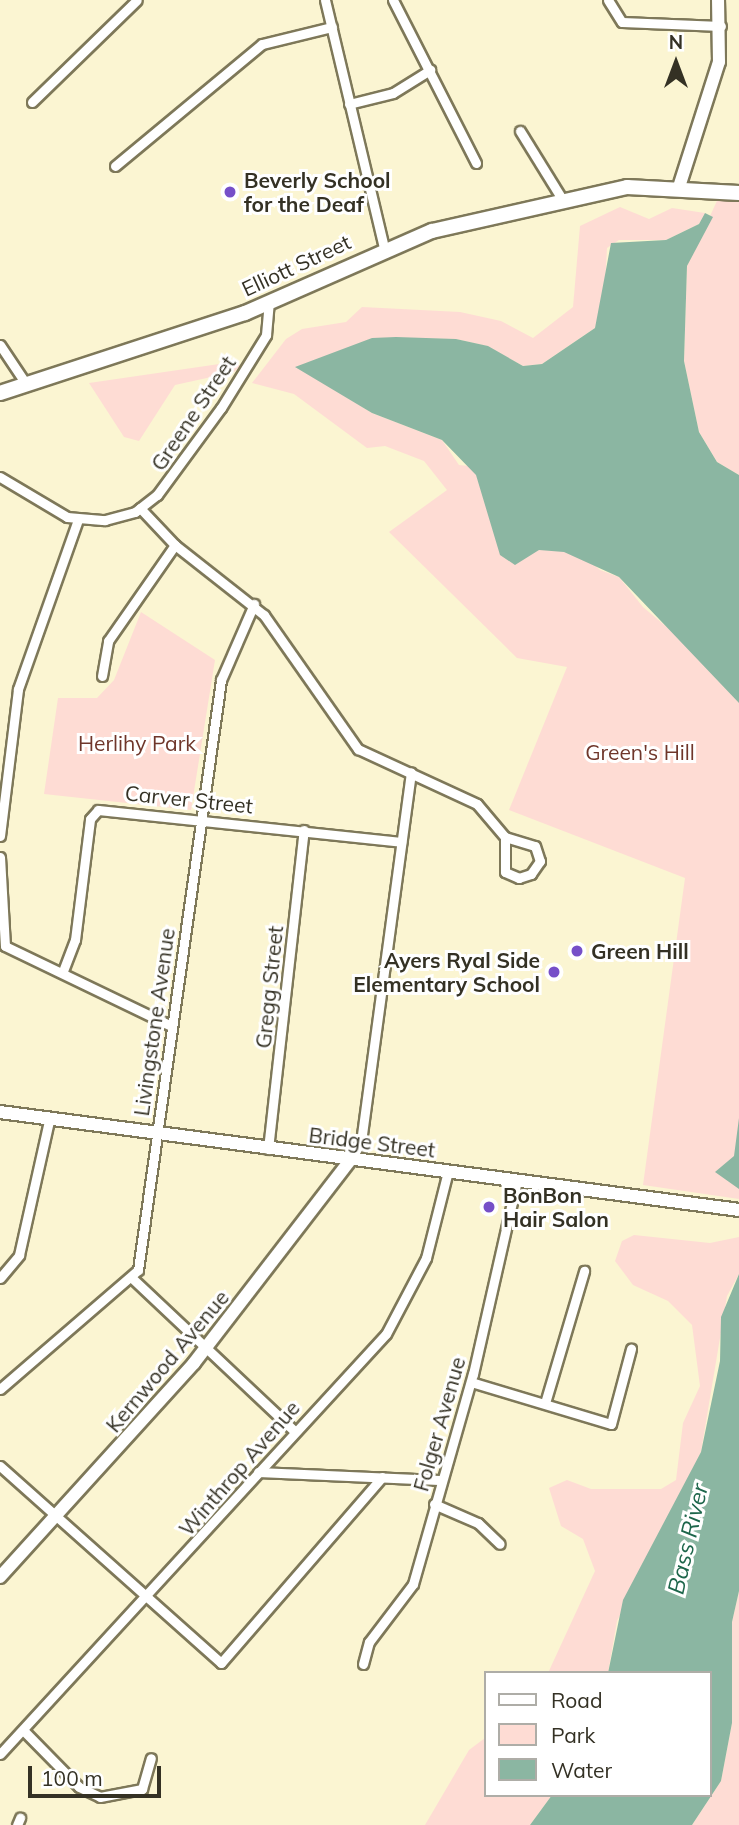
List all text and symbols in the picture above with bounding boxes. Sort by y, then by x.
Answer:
north arrow [641,28,711,98]
text: N [669,30,683,54]
place label: Beverly School for the Deaf [244,167,391,217]
marker: Beverly School for the Deaf [222,184,238,200]
street label: Elliott Street [238,229,354,301]
street label: Greene Street [145,351,241,475]
park label: Herlihy Park [78,730,196,756]
park label: Green's Hill [585,739,695,765]
street label: Carver Street [124,780,254,818]
street label: Gregg Street [250,924,288,1050]
street label: Livingstone Avenue [128,926,180,1118]
place label: Green Hill [591,938,689,964]
marker: Green Hill [569,943,585,959]
place label: Ayers Ryal Side Elementary School [353,947,540,997]
marker: Ayers Ryal Side Elementary School [546,964,562,980]
street label: Bridge Street [307,1122,437,1162]
place label: BonBon Hair Salon [503,1182,609,1232]
marker: BonBon Hair Salon [481,1199,497,1215]
street label: Kernwood Avenue [100,1285,234,1437]
street label: Folger Avenue [408,1354,470,1494]
street label: Winthrop Avenue [173,1395,305,1541]
water label: Bass River [662,1481,714,1597]
legend [484,1671,711,1797]
text: Road [551,1687,602,1713]
text: Park [551,1722,595,1748]
scale bar [32,1752,164,1796]
text: Water [551,1757,612,1783]
text: 100 m [41,1765,103,1791]

